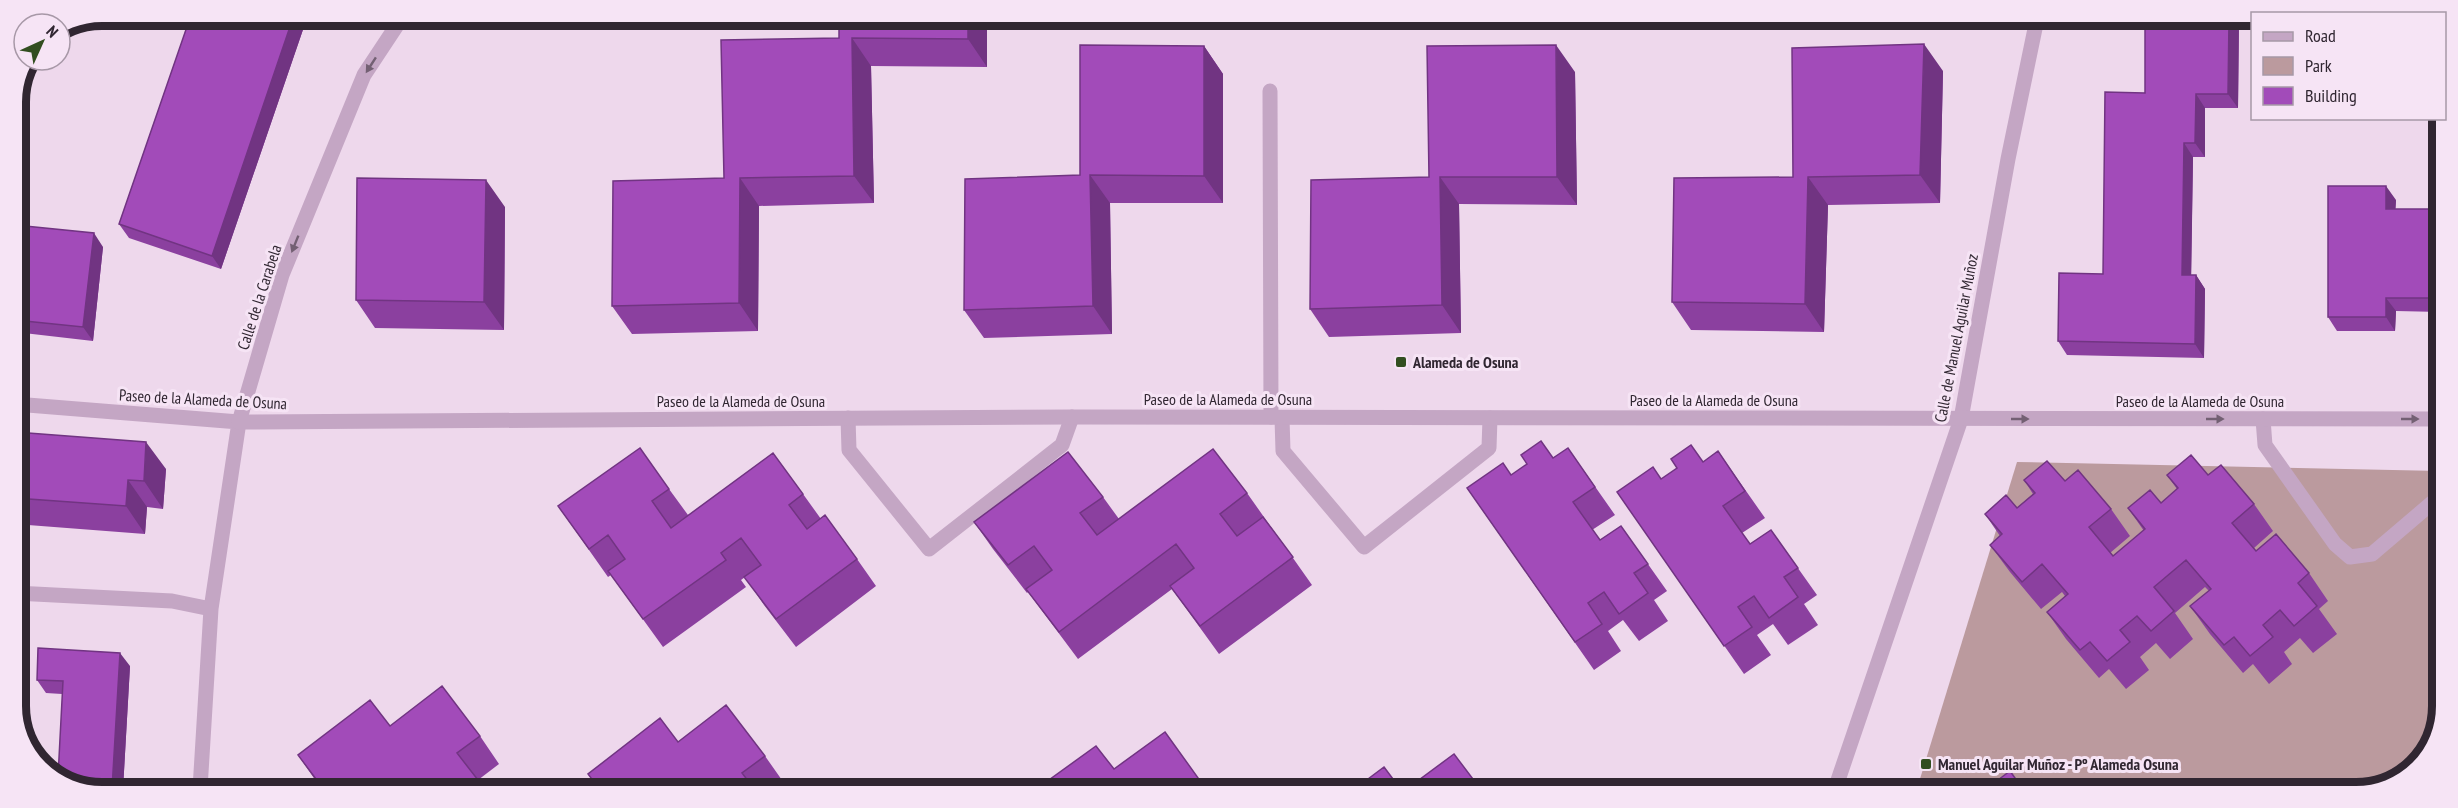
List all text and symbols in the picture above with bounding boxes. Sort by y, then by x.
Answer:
north arrow [12,12,72,72]
legend [2251,12,2446,120]
text: N [42,21,63,42]
text: Road [2305,24,2336,47]
text: Park [2305,54,2332,77]
one-way arrow [366,57,377,73]
text: Building [2305,84,2357,107]
one-way arrow [290,235,299,253]
street label: Calle de la Carabela [233,242,285,352]
street label: Calle de Manuel Aguilar Muñoz [1930,252,1982,424]
place label: Alameda de Osuna [1412,352,1519,372]
marker: Alameda de Osuna [1394,355,1408,369]
street label: Paseo de la Alameda de Osuna [118,385,288,413]
street label: Paseo de la Alameda de Osuna [1144,389,1312,409]
street label: Paseo de la Alameda de Osuna [1630,390,1798,410]
street label: Paseo de la Alameda de Osuna [657,391,825,411]
street label: Paseo de la Alameda de Osuna [2116,391,2284,411]
one-way arrow [2010,414,2029,424]
one-way arrow [2205,414,2224,424]
one-way arrow [2400,414,2419,424]
place label: Manuel Aguilar Muñoz - Pº Alameda Osuna [1938,754,2179,774]
marker: Manuel Aguilar Muñoz - Pº Alameda Osuna [1919,757,1933,771]

